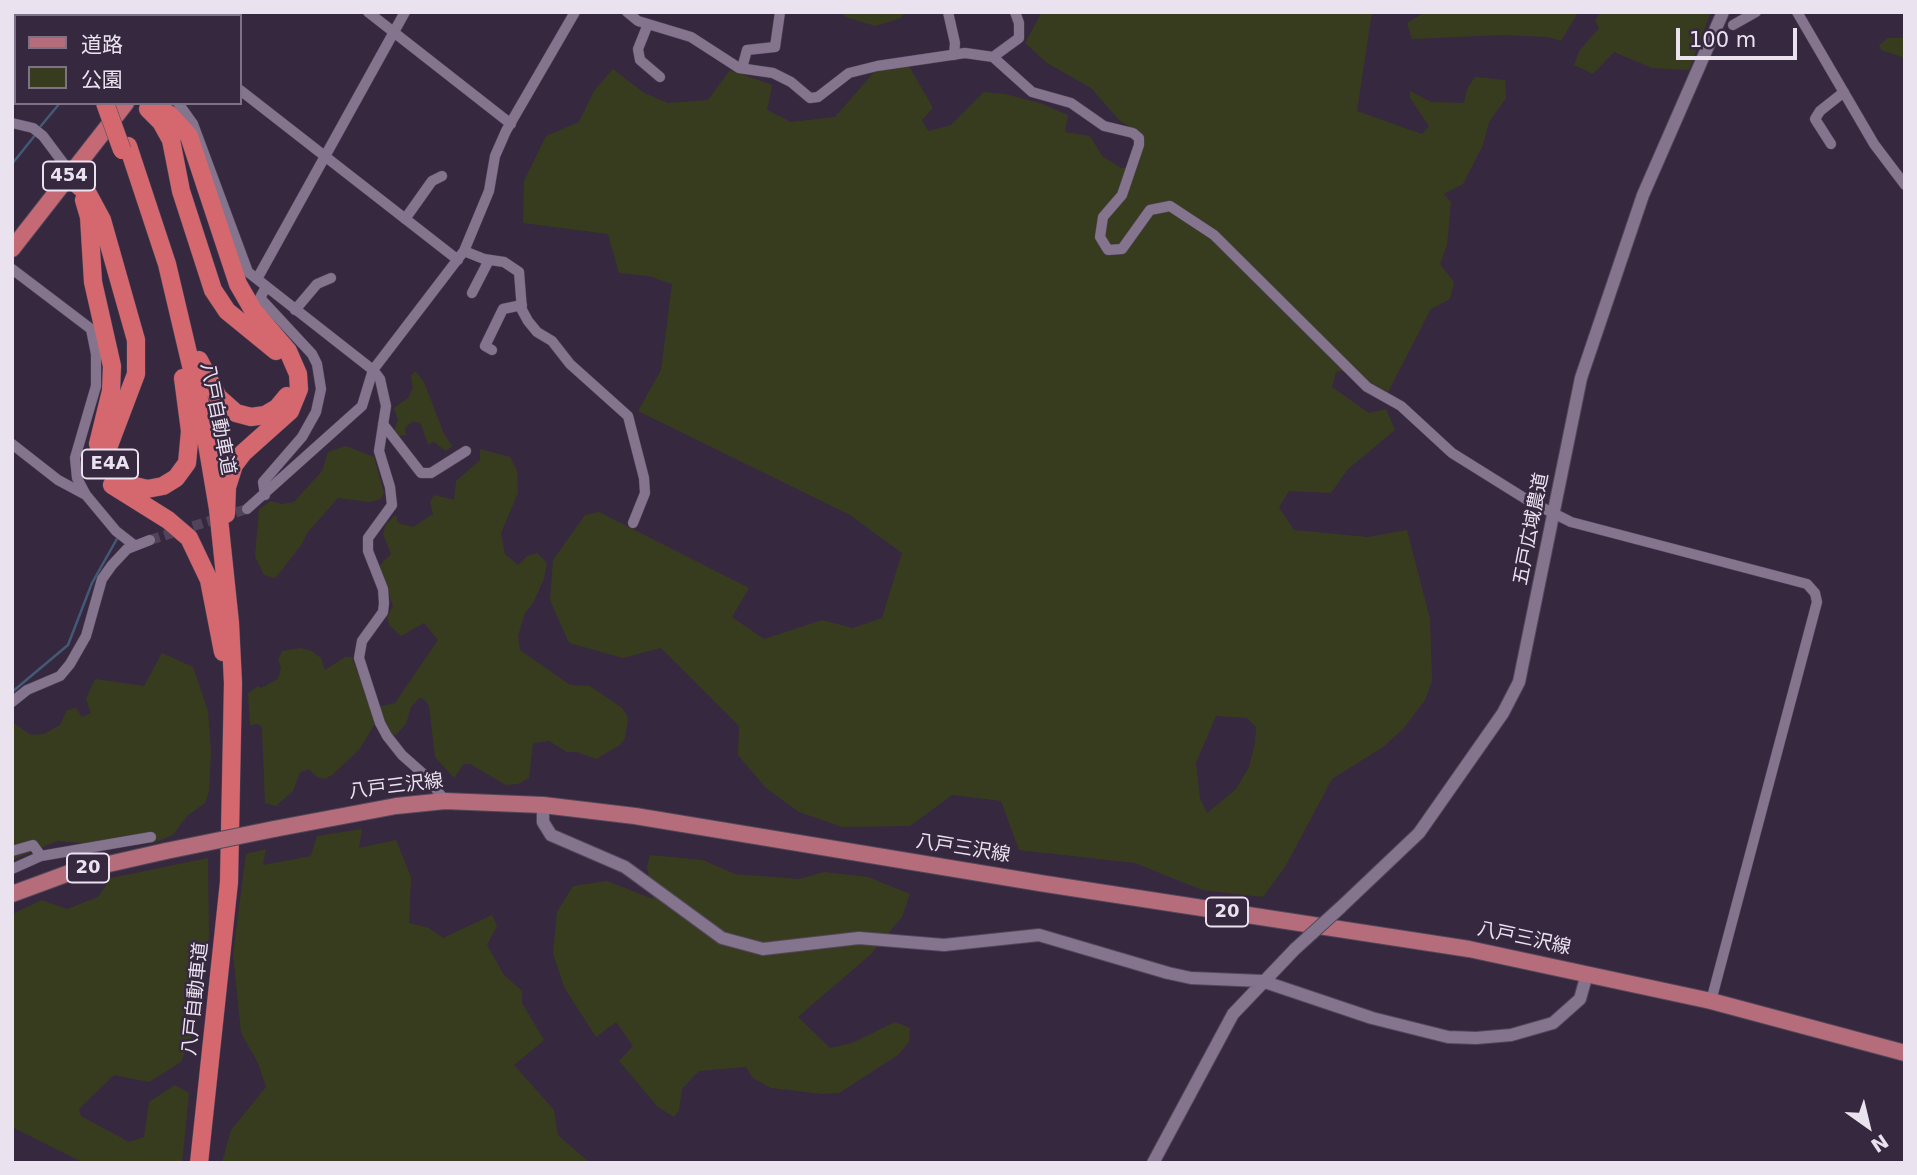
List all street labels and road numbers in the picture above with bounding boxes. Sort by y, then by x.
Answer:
road number: 454 [43,162,95,190]
street label: 八戸自動車道 [195,361,239,477]
road number: E4A [82,450,138,478]
street label: 五戸広域農道 [1510,471,1554,587]
street label: 八戸三沢線 [347,770,445,804]
street label: 八戸三沢線 [914,830,1012,868]
road number: 20 [67,854,109,882]
road number: 20 [1206,897,1248,926]
street label: 八戸三沢線 [1475,918,1573,960]
street label: 八戸自動車道 [179,941,213,1057]

